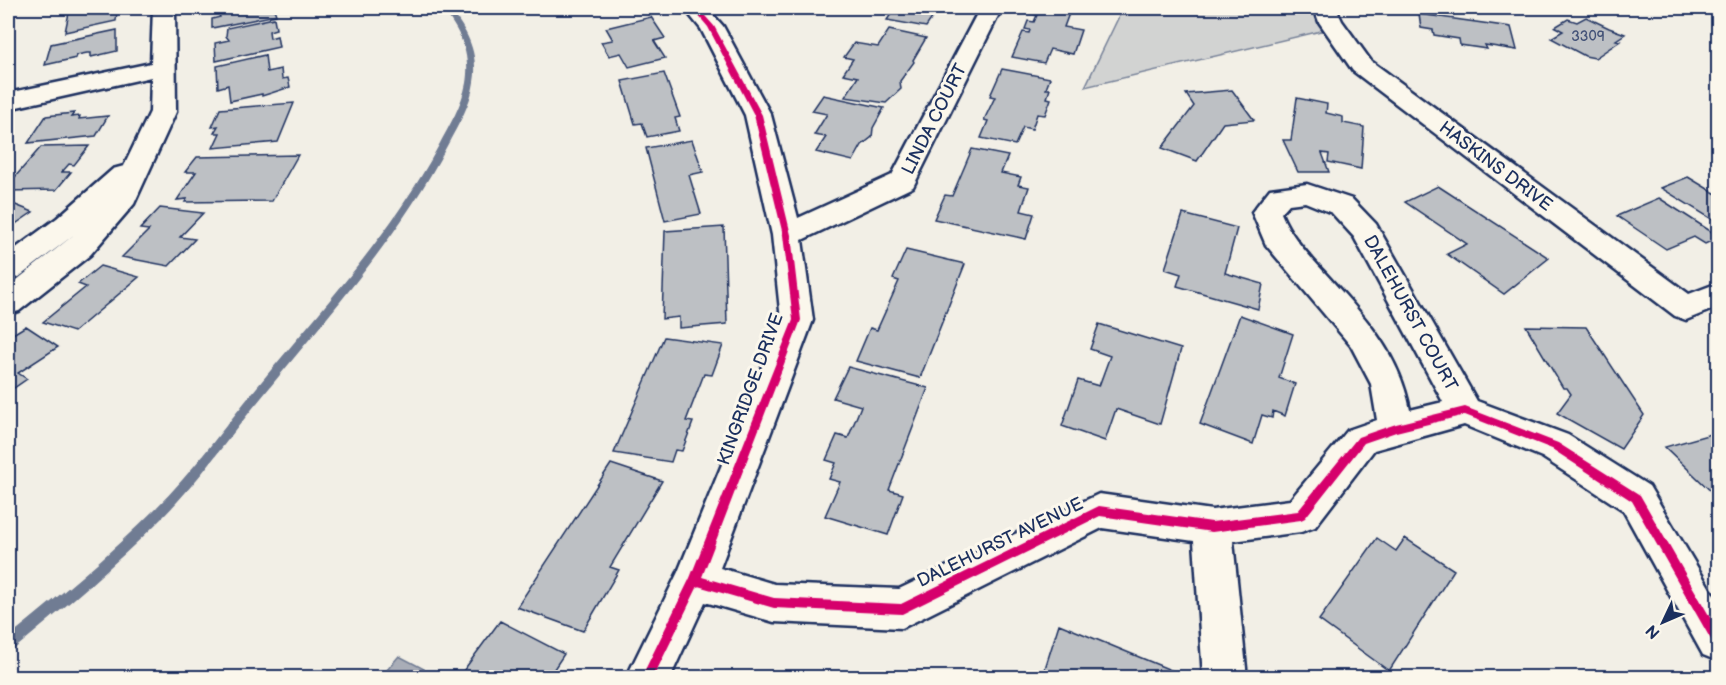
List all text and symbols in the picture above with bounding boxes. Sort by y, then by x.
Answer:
house number: 3309 [1571,28,1605,45]
street label: LINDA COURT [898,60,971,178]
street label: HASKINS DRIVE [1435,117,1556,216]
street label: DALEHURST COURT [1359,232,1462,395]
street label: KINGRIDGE DRIVE [713,310,788,468]
street label: DALEHURST AVENUE [914,493,1087,592]
north arrow [1633,592,1693,652]
text: N [1642,620,1664,642]

